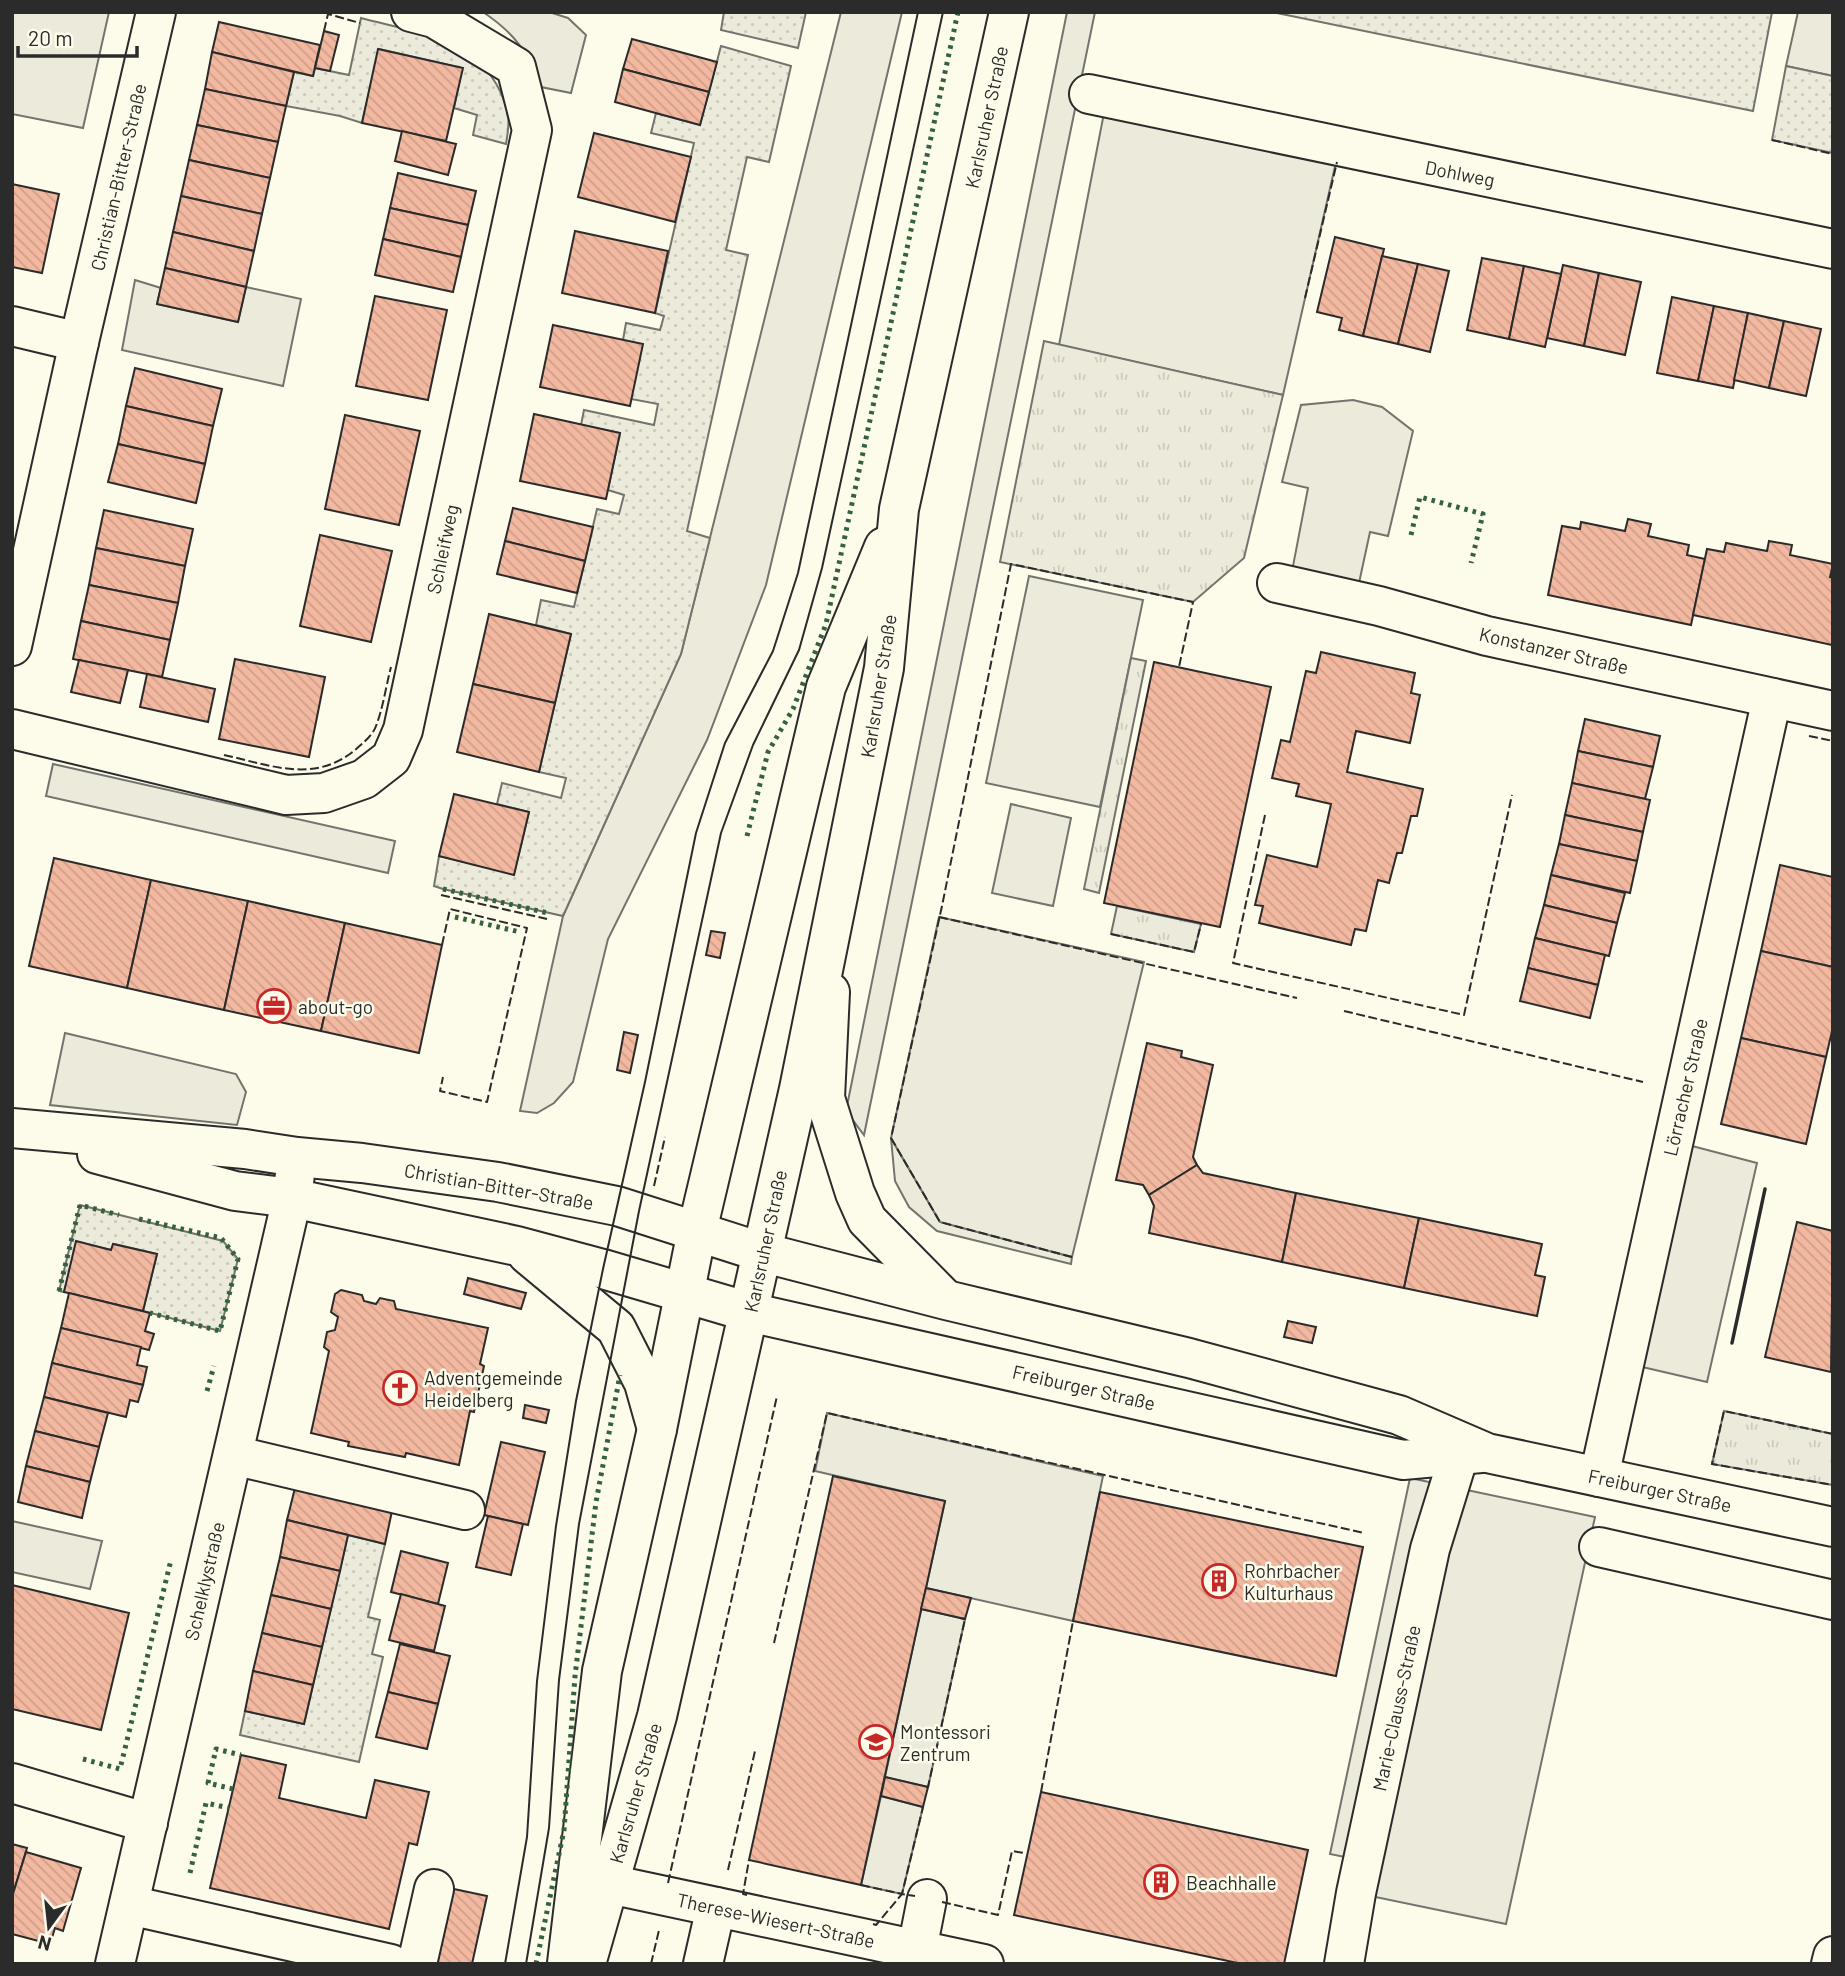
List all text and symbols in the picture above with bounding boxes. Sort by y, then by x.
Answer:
scale bar [18,14,136,58]
text: 20 m [28,25,73,50]
street label: Karlsruher Straße [960,44,1012,190]
street label: Christian-Bitter-Straße [85,81,151,273]
street label: Dohlweg [1423,155,1497,191]
street label: Schleifweg [421,502,463,596]
street label: Karlsruher Straße [855,613,901,759]
street label: Konstanzer Straße [1477,622,1631,678]
office icon: about-go [255,987,293,1025]
place label: about-go [298,995,373,1018]
street label: Lörracher Straße [1658,1016,1712,1158]
street label: Christian-Bitter-Straße [403,1158,595,1214]
street label: Karlsruher Straße [739,1168,791,1314]
street label: Freiburger Straße [1010,1359,1158,1415]
place label: Adventgemeinde Heidelberg [424,1366,563,1411]
church icon: Adventgemeinde Heidelberg [381,1369,419,1407]
street label: Freiburger Straße [1586,1464,1734,1516]
street label: Schelklystraße [179,1519,229,1643]
place label: Rohrbacher Kulturhaus [1244,1559,1340,1604]
building icon: Rohrbacher Kulturhaus [1200,1562,1238,1600]
street label: Marie-Clauss-Straße [1367,1623,1425,1793]
street label: Karlsruher Straße [604,1720,666,1866]
place label: Montessori Zentrum [900,1720,991,1765]
school or university icon: Montessori Zentrum [857,1723,895,1761]
building icon: Beachhalle [1142,1863,1180,1901]
place label: Beachhalle [1186,1871,1277,1894]
street label: Therese-Wiesert-Straße [675,1888,877,1952]
north arrow [14,1892,84,1962]
text: N [35,1931,54,1957]

